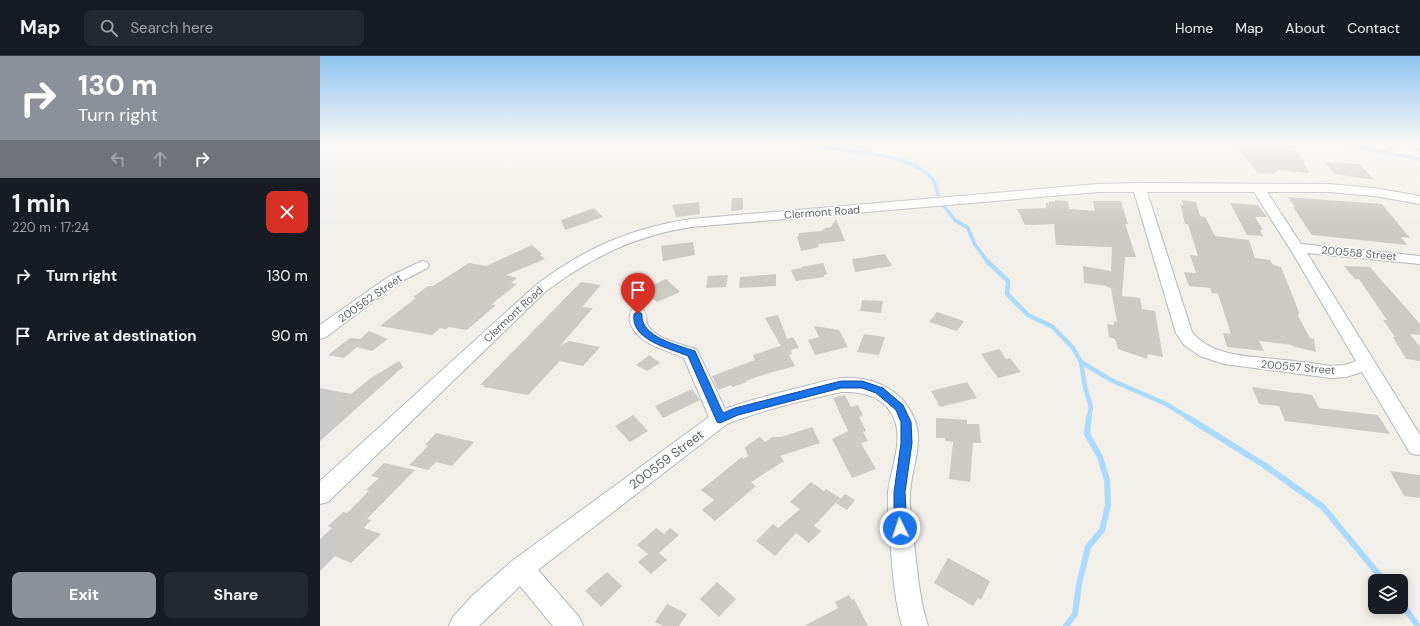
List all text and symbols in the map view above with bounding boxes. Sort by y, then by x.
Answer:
search box [84,10,364,46]
text: Map [20,15,60,40]
icon: search [98,17,120,39]
text: Search here [130,18,213,38]
text: Home [1175,19,1213,37]
text: Map [1235,19,1263,37]
text: About [1285,19,1325,37]
text: Contact [1347,19,1400,37]
text: 130 m [78,67,158,104]
icon: right [12,72,64,124]
text: Turn right [78,103,158,127]
icon: left [107,148,129,170]
icon: ahead [149,148,171,170]
icon: right [191,148,213,170]
text: 1 min [12,188,70,219]
button: close [266,191,308,233]
street label: Clermont Road [784,202,861,222]
text: 220 m · 17:24 [12,219,89,236]
street label: 200558 Street [1321,243,1397,263]
icon: right [12,265,34,287]
text: Turn right [46,266,117,286]
text: 130 m [267,266,308,286]
street label: 200562 Street [335,271,405,325]
pin [621,273,655,314]
icon: arrive [627,279,649,301]
street label: Clermont Road [480,283,546,345]
icon: arrive [12,325,34,347]
text: Arrive at destination [46,326,197,346]
text: 90 m [271,326,308,346]
street label: 200557 Street [1260,357,1336,377]
street label: 200559 Street [626,426,707,493]
position arrow [879,507,921,549]
button: Exit [12,572,156,618]
button: Share [164,572,308,618]
map controls [1368,574,1408,614]
button: layers [1368,574,1408,614]

